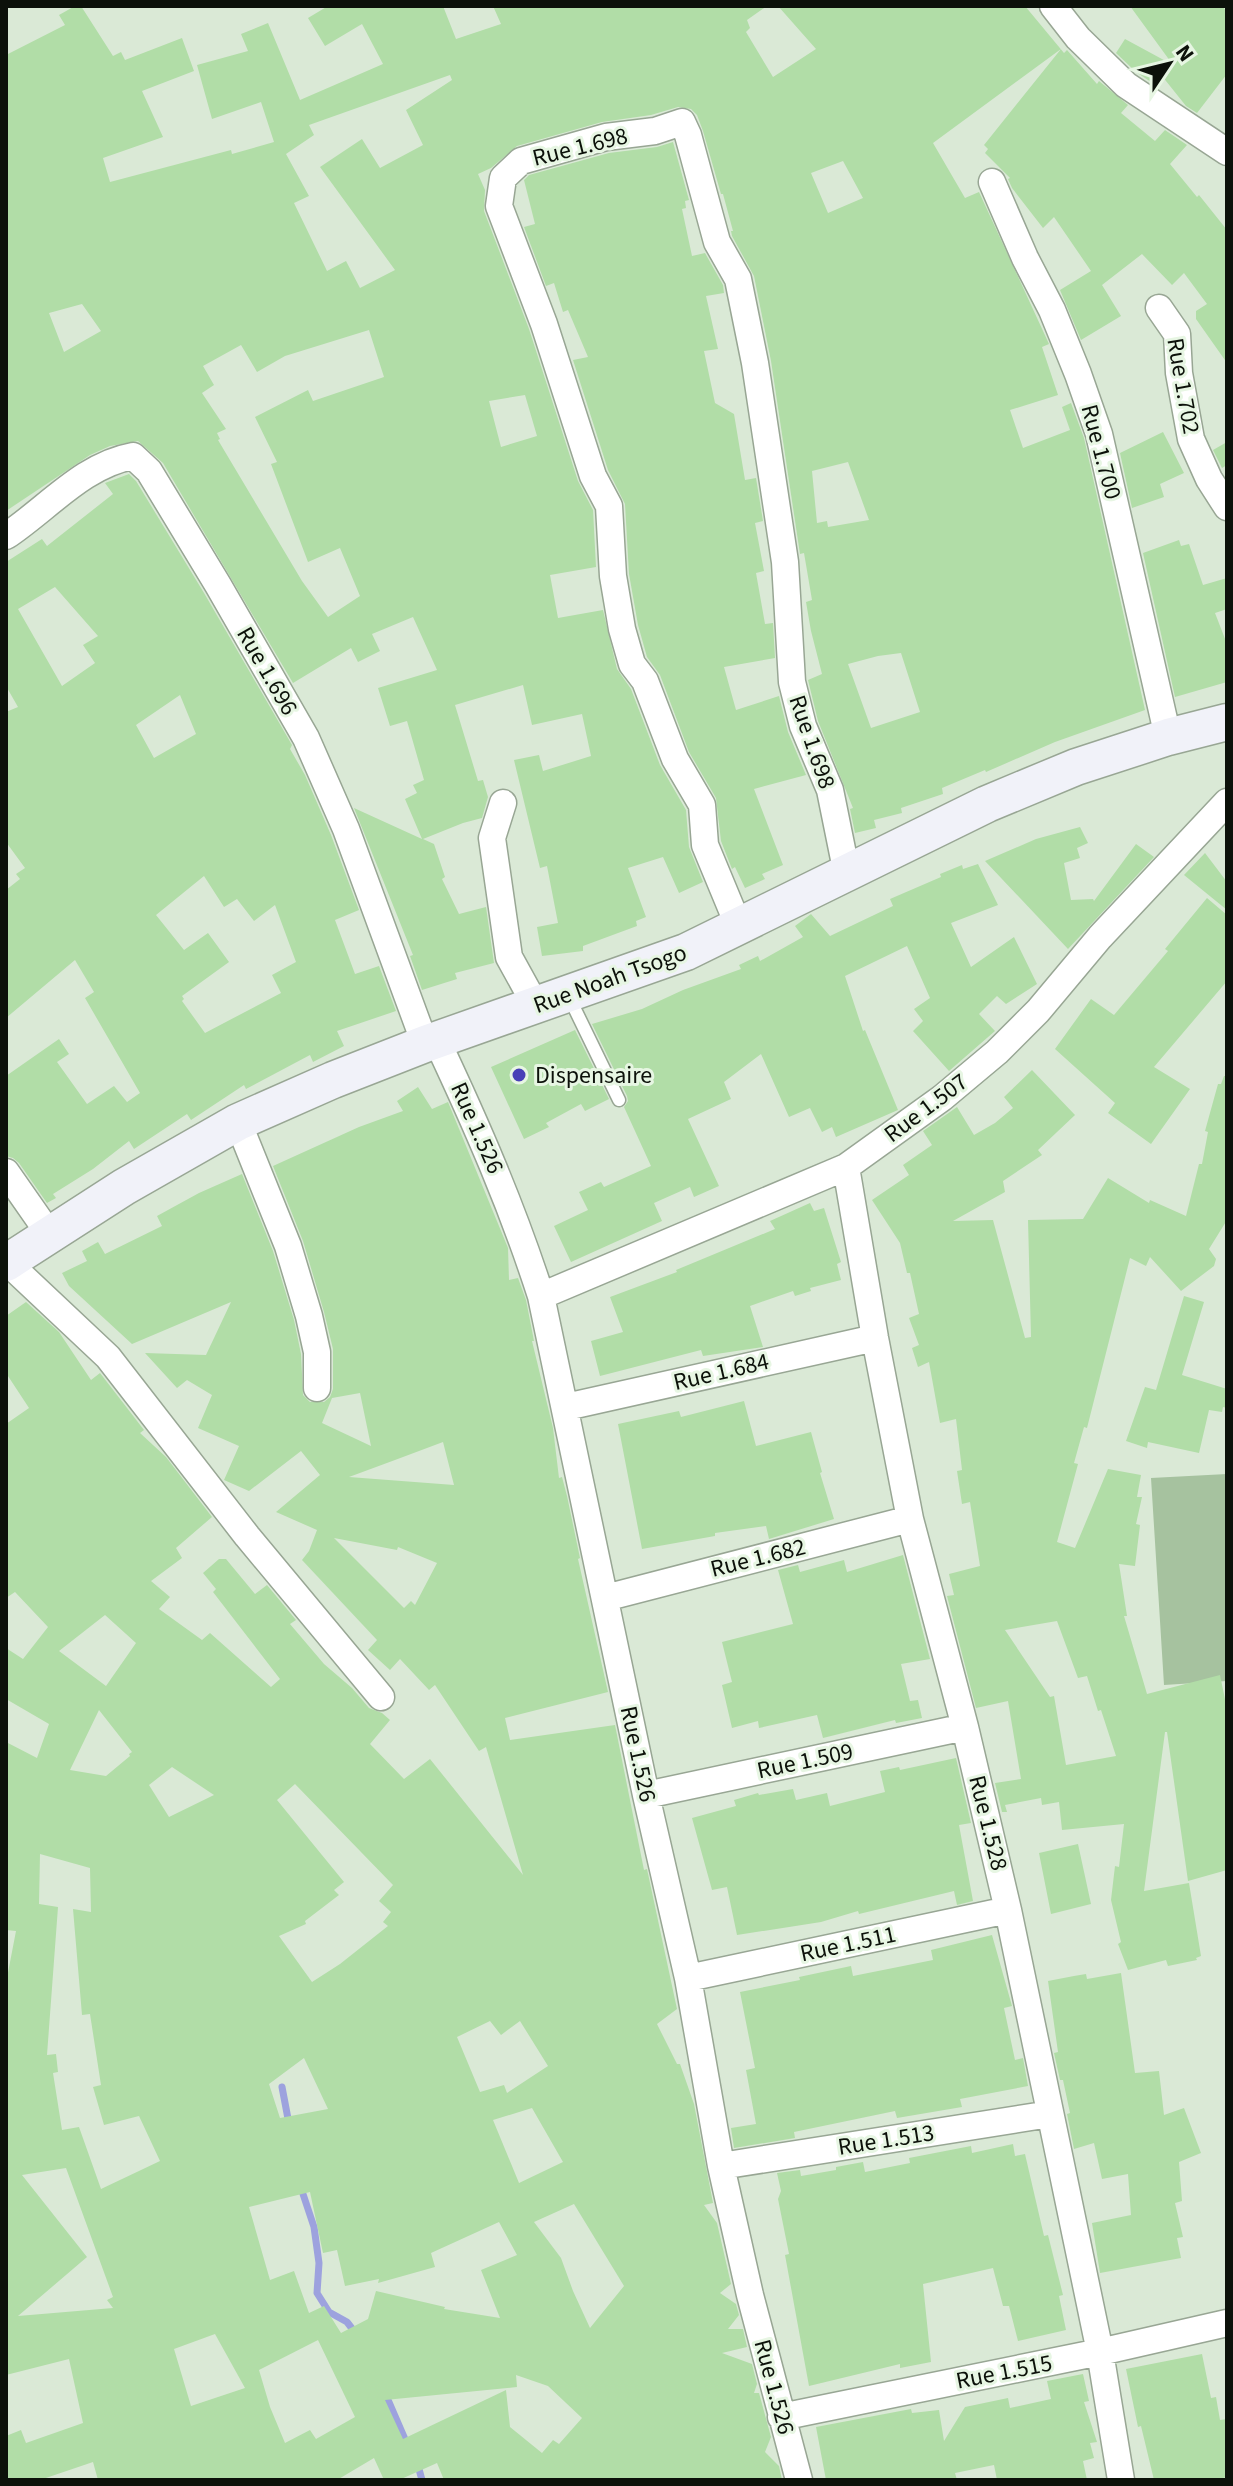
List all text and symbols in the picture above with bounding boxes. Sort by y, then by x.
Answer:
north arrow [1129,24,1209,104]
text: N [1167,38,1202,68]
street label: Rue 1.698 [529,118,631,176]
street label: Rue 1.702 [1157,335,1209,437]
street label: Rue 1.700 [1072,401,1130,503]
street label: Rue 1.696 [228,620,306,722]
street label: Rue 1.698 [780,690,844,794]
street label: Rue Noah Tsogo [528,935,692,1023]
place label: Dispensaire [535,1058,652,1093]
street label: Rue 1.507 [877,1065,975,1151]
marker: Dispensaire [510,1066,528,1084]
street label: Rue 1.526 [441,1077,513,1179]
street label: Rue 1.684 [670,1344,772,1400]
street label: Rue 1.682 [707,1529,809,1587]
street label: Rue 1.526 [611,1703,665,1805]
street label: Rue 1.509 [754,1734,856,1788]
street label: Rue 1.528 [959,1772,1017,1874]
street label: Rue 1.511 [797,1917,899,1971]
street label: Rue 1.513 [835,2115,937,2165]
street label: Rue 1.526 [745,2336,803,2438]
street label: Rue 1.515 [953,2346,1055,2398]

